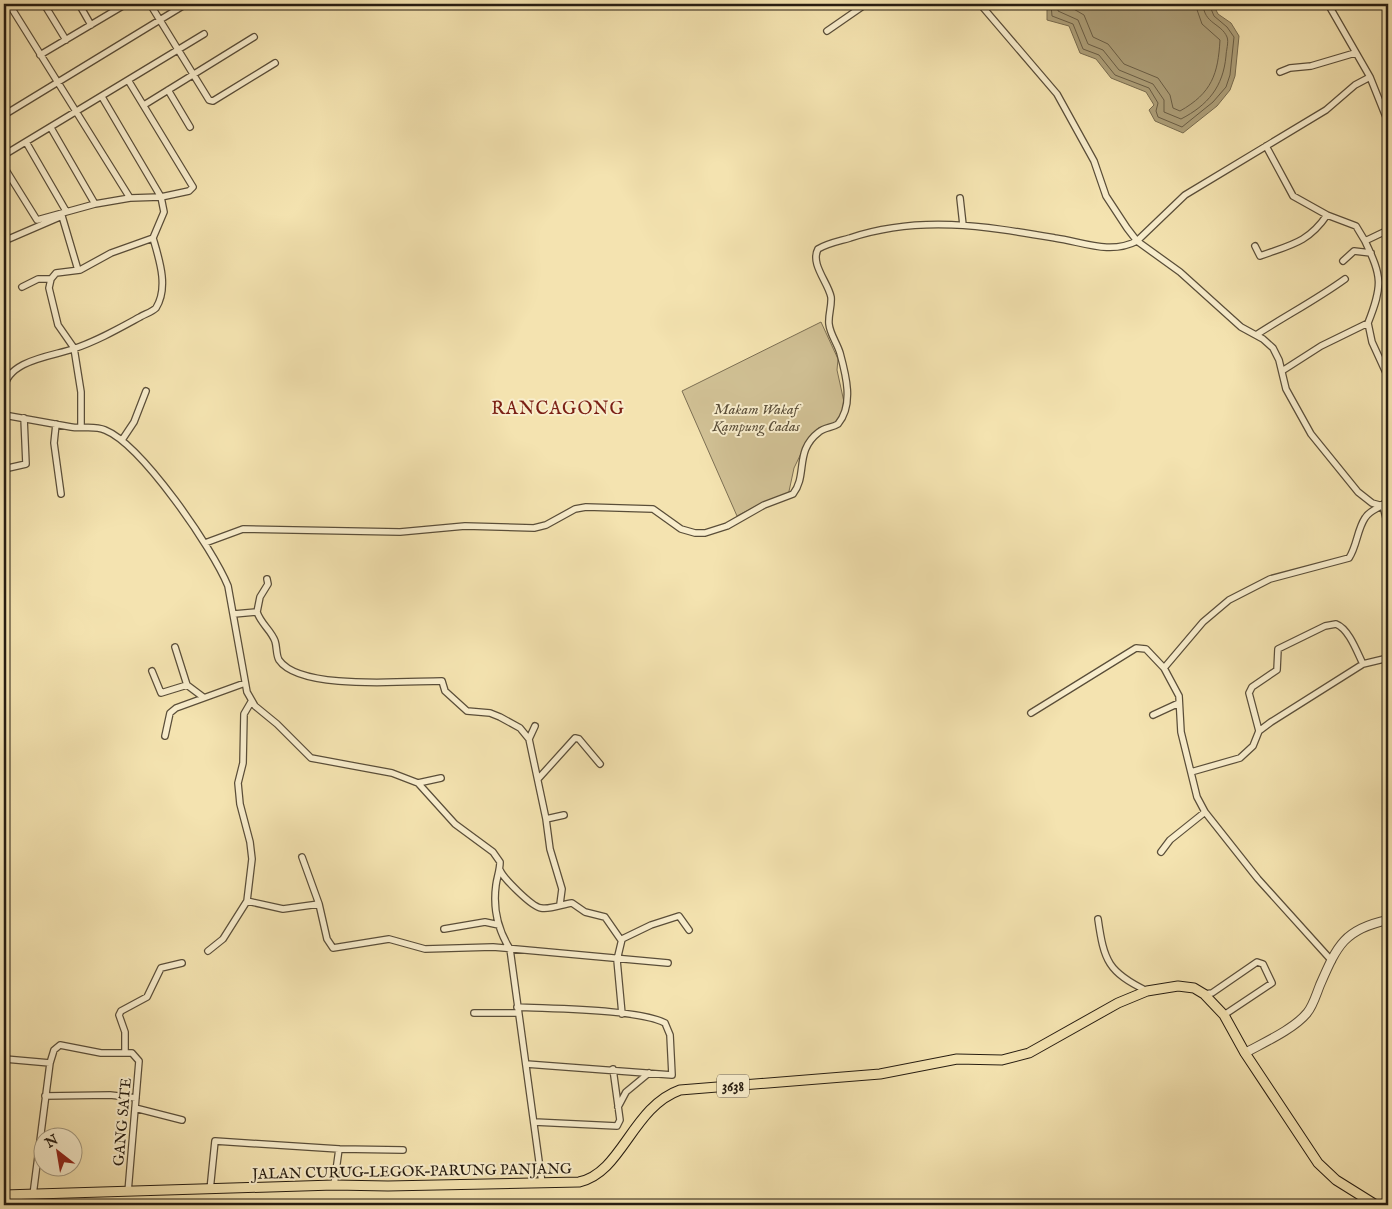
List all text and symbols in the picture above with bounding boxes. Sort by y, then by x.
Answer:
district label: RANCAGONG [491,398,625,421]
park label: Makam Wakaf Kampung Cadas [711,400,802,437]
road number: 3638 [717,1074,749,1098]
street label: GANG SATE [109,1077,136,1167]
north arrow [32,1126,82,1176]
text: N [41,1131,62,1153]
street label: JALAN CURUG–LEGOK–PARUNG PANJANG [250,1159,572,1184]

